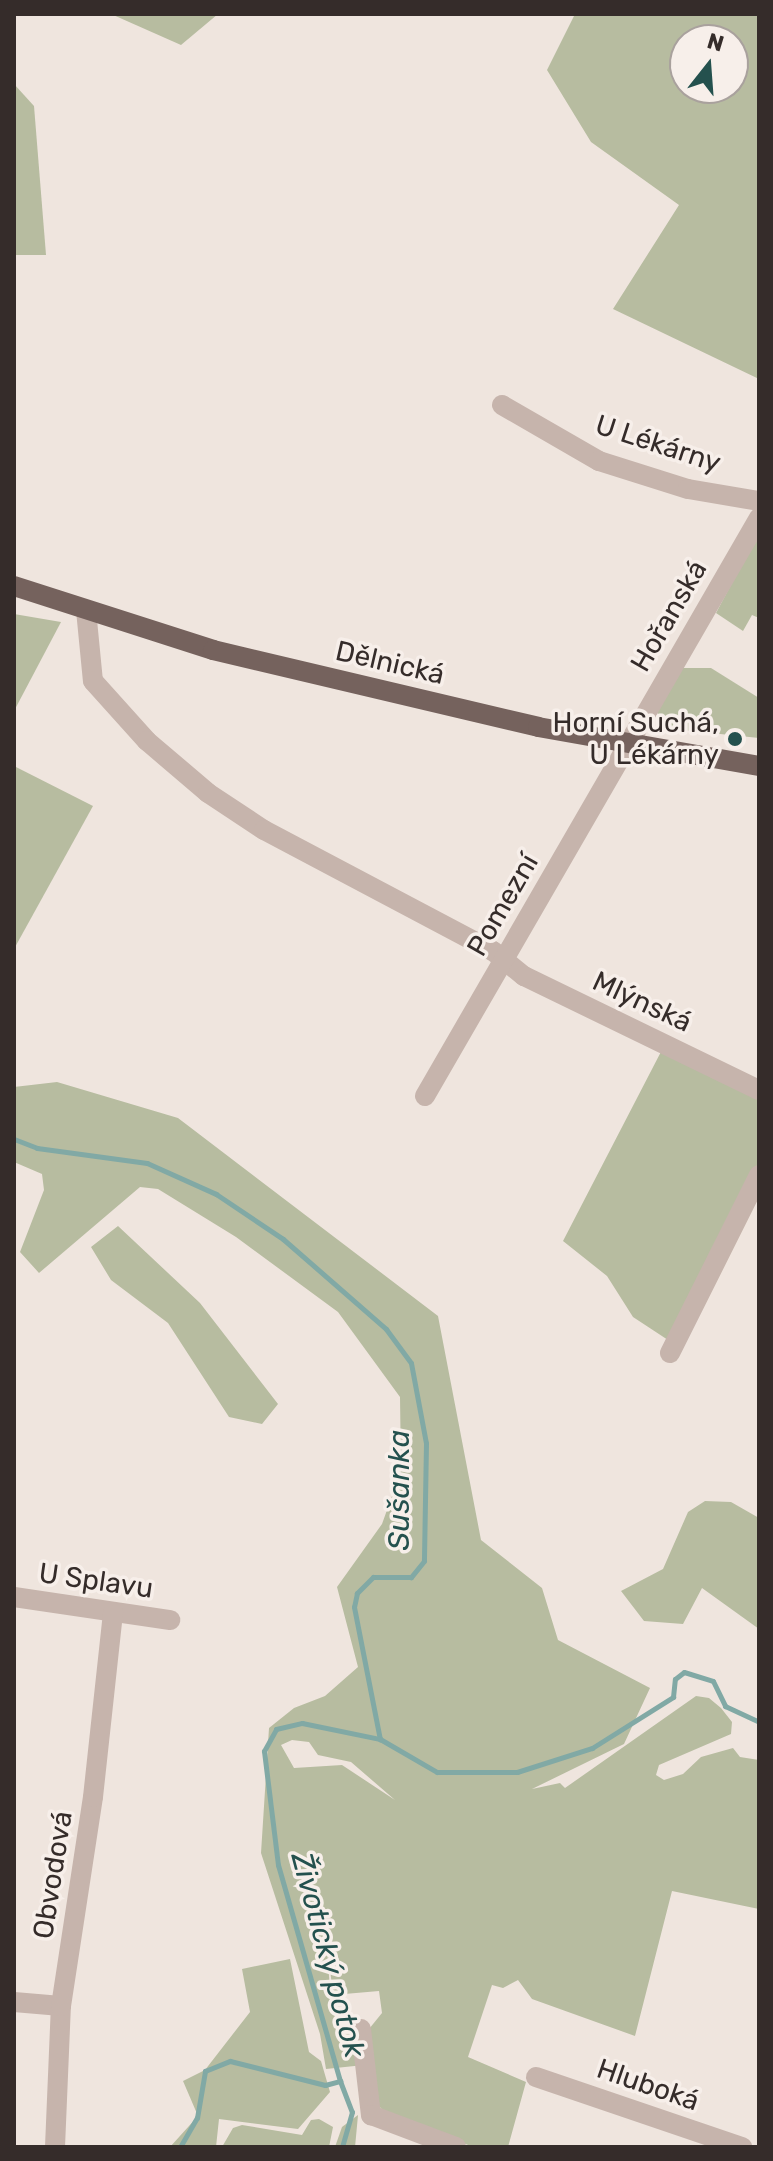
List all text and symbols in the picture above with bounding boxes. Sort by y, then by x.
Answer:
north arrow [669,24,749,104]
text: N [704,27,727,58]
street label: U Lékárny [591,408,725,480]
street label: Hořanská [624,554,714,678]
street label: Dělnická [332,634,448,692]
place label: Horní Suchá, U Lékárny [552,706,719,772]
marker: Horní Suchá, U Lékárny [726,730,744,748]
street label: Pomezní [460,848,546,962]
street label: Mlýnská [587,965,697,1039]
water label: Sušanka [381,1430,417,1550]
street label: U Splavu [37,1556,155,1606]
street label: Obvodová [26,1809,80,1941]
water label: Životický potok [283,1848,373,2062]
street label: Hluboká [592,2052,704,2118]

